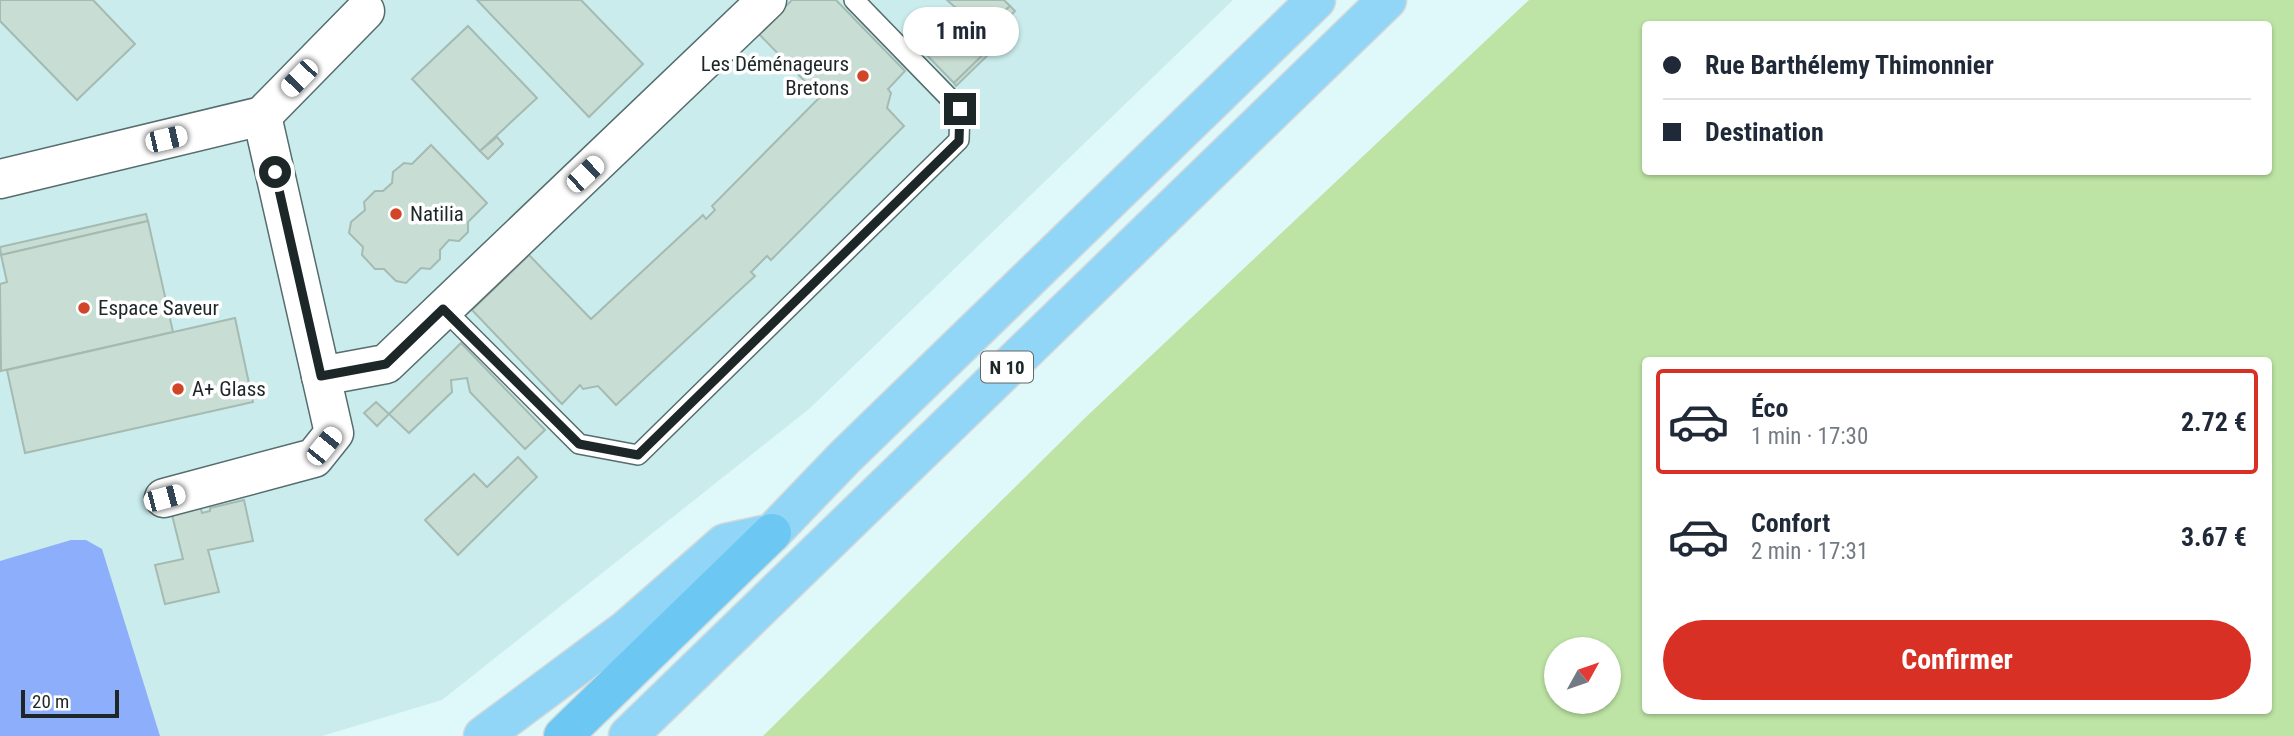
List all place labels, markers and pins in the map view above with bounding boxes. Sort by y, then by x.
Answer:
place label: Les Déménageurs Bretons [701,52,849,100]
marker: Les Déménageurs Bretons [855,68,871,84]
place label: Natilia [410,202,464,226]
marker: Natilia [388,206,404,222]
place label: Espace Saveur [98,296,219,320]
marker: Espace Saveur [76,300,92,316]
place label: A+ Glass [192,377,266,401]
marker: A+ Glass [170,381,186,397]

